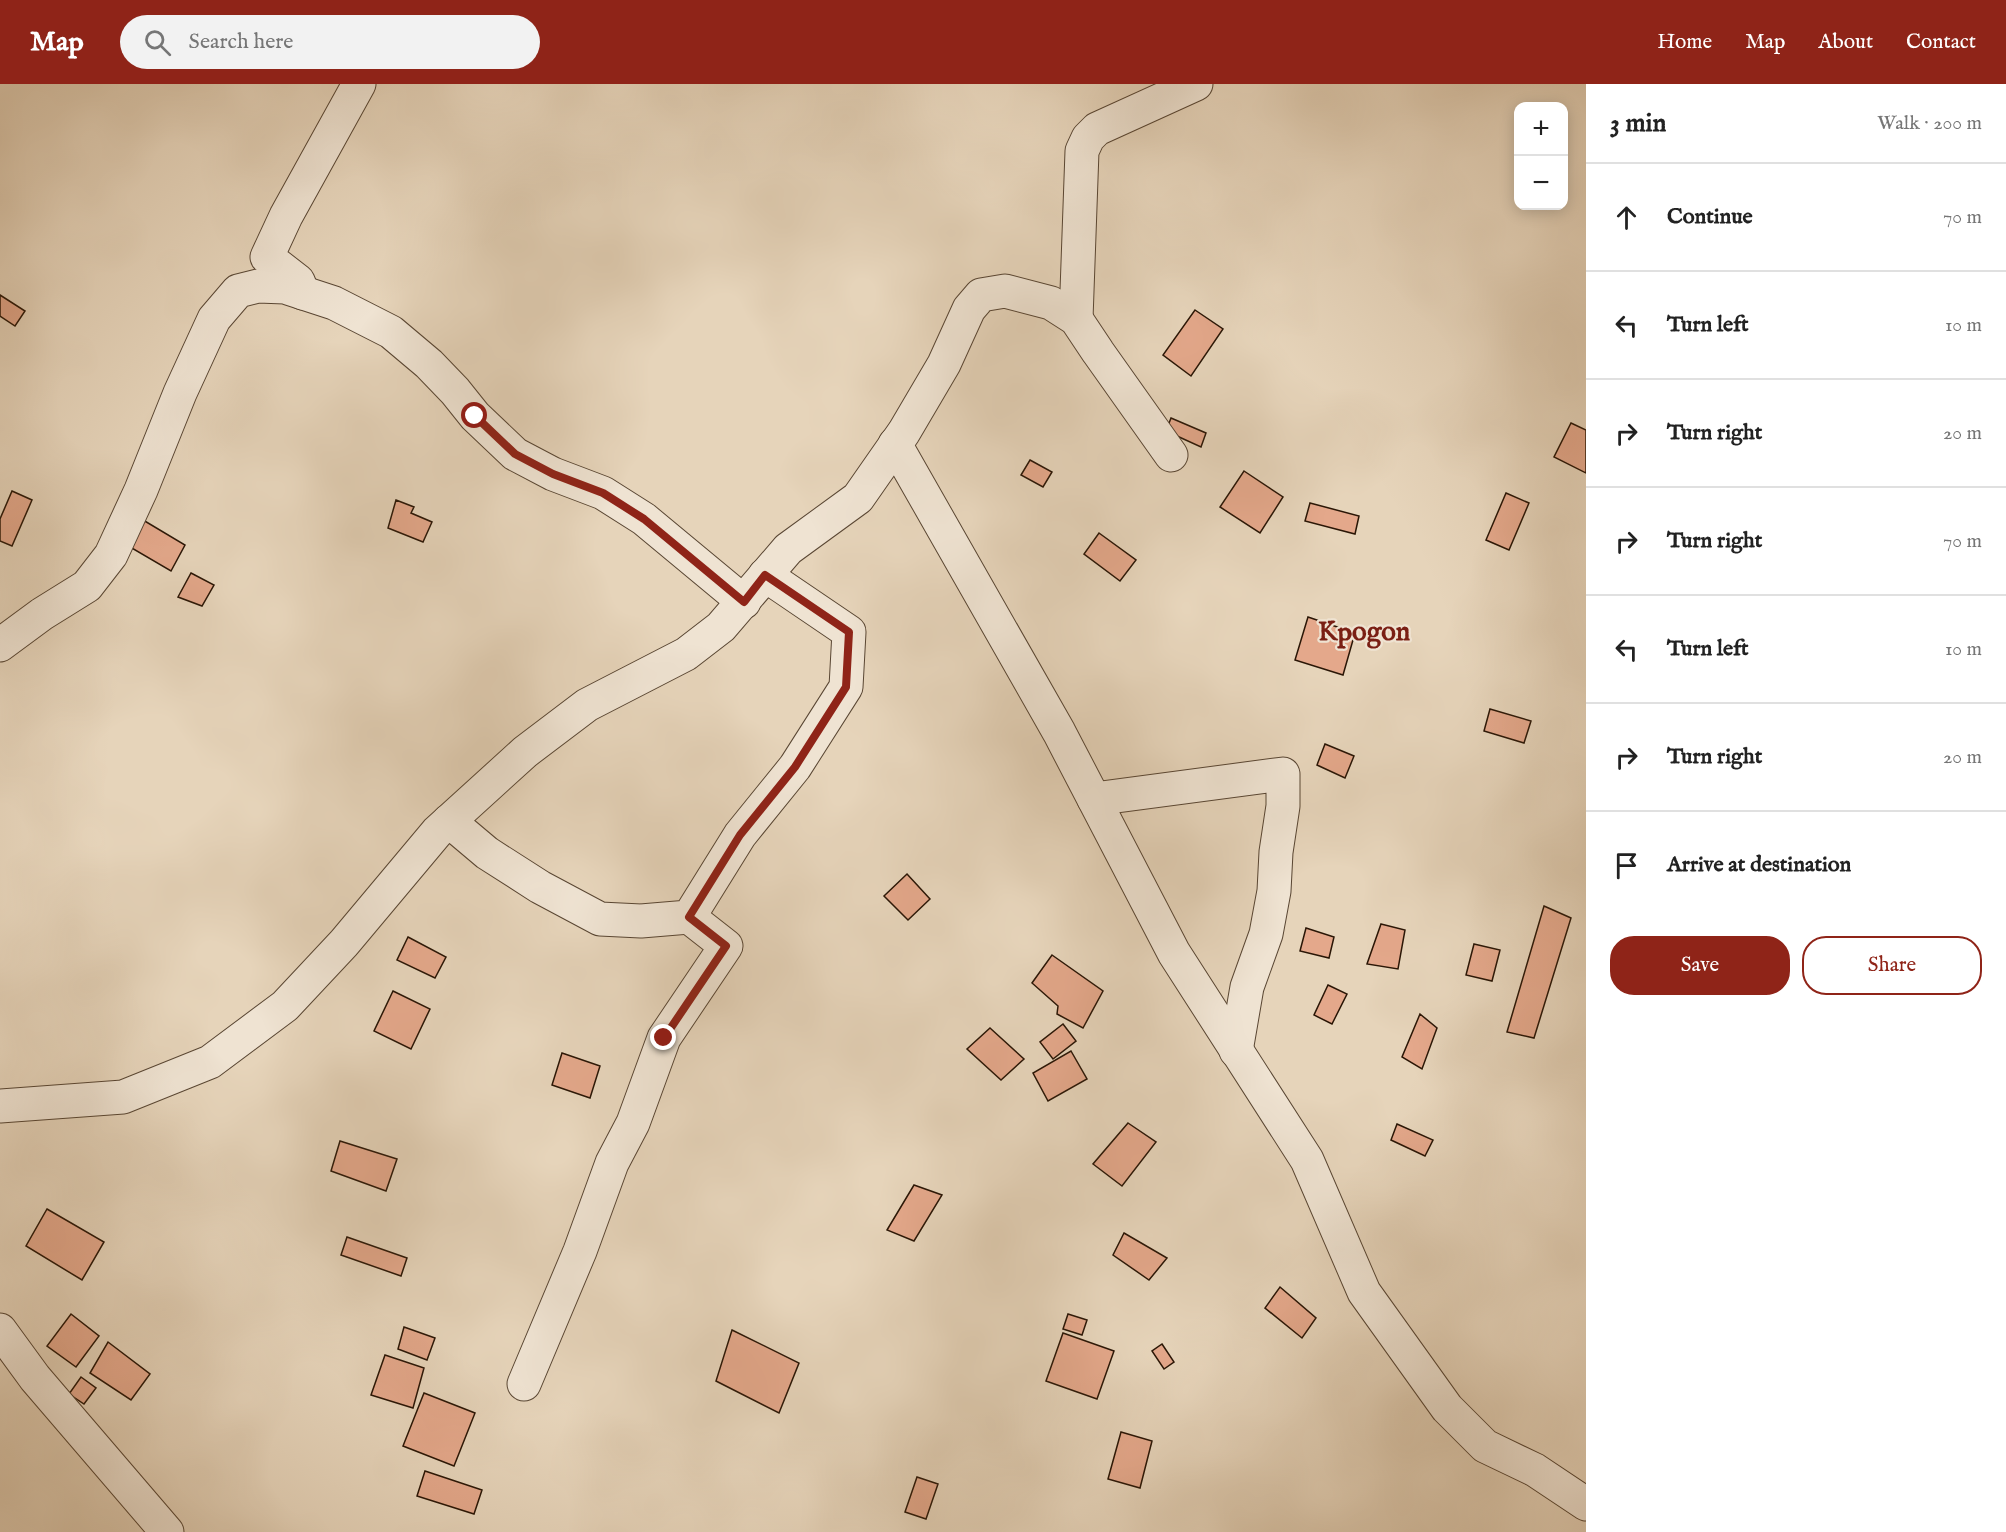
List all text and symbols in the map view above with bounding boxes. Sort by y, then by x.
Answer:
search box [120,15,540,69]
text: Map [30,25,84,60]
icon: search [141,26,174,59]
text: Search here [189,28,293,56]
text: Home [1657,29,1712,56]
text: Map [1745,29,1785,56]
text: About [1818,29,1873,56]
text: Contact [1906,29,1976,56]
map controls [1514,102,1568,210]
button: + [1514,102,1568,156]
text: 3 min [1610,107,1666,140]
text: Walk · 200 m [1877,111,1982,136]
button: − [1514,156,1568,210]
icon: ahead [1610,201,1643,234]
text: Continue [1667,203,1753,231]
text: 70 m [1943,205,1982,230]
icon: left [1610,309,1643,342]
text: Turn left [1667,311,1749,339]
text: 10 m [1945,313,1982,338]
route start [461,402,487,428]
icon: right [1610,417,1643,450]
text: Turn right [1667,419,1762,447]
text: 20 m [1943,421,1982,446]
icon: right [1610,525,1643,558]
text: Turn right [1667,527,1762,555]
text: 70 m [1943,529,1982,554]
district label: Kpogon [1318,616,1411,650]
icon: left [1610,633,1643,666]
text: Turn left [1667,635,1749,663]
text: 10 m [1945,637,1982,662]
icon: right [1610,741,1643,774]
text: Turn right [1667,743,1762,771]
text: 20 m [1943,745,1982,770]
icon: arrive [1610,849,1643,882]
text: Arrive at destination [1667,851,1851,879]
button: Save [1610,936,1790,995]
button: Share [1802,936,1982,995]
route end [650,1024,676,1050]

